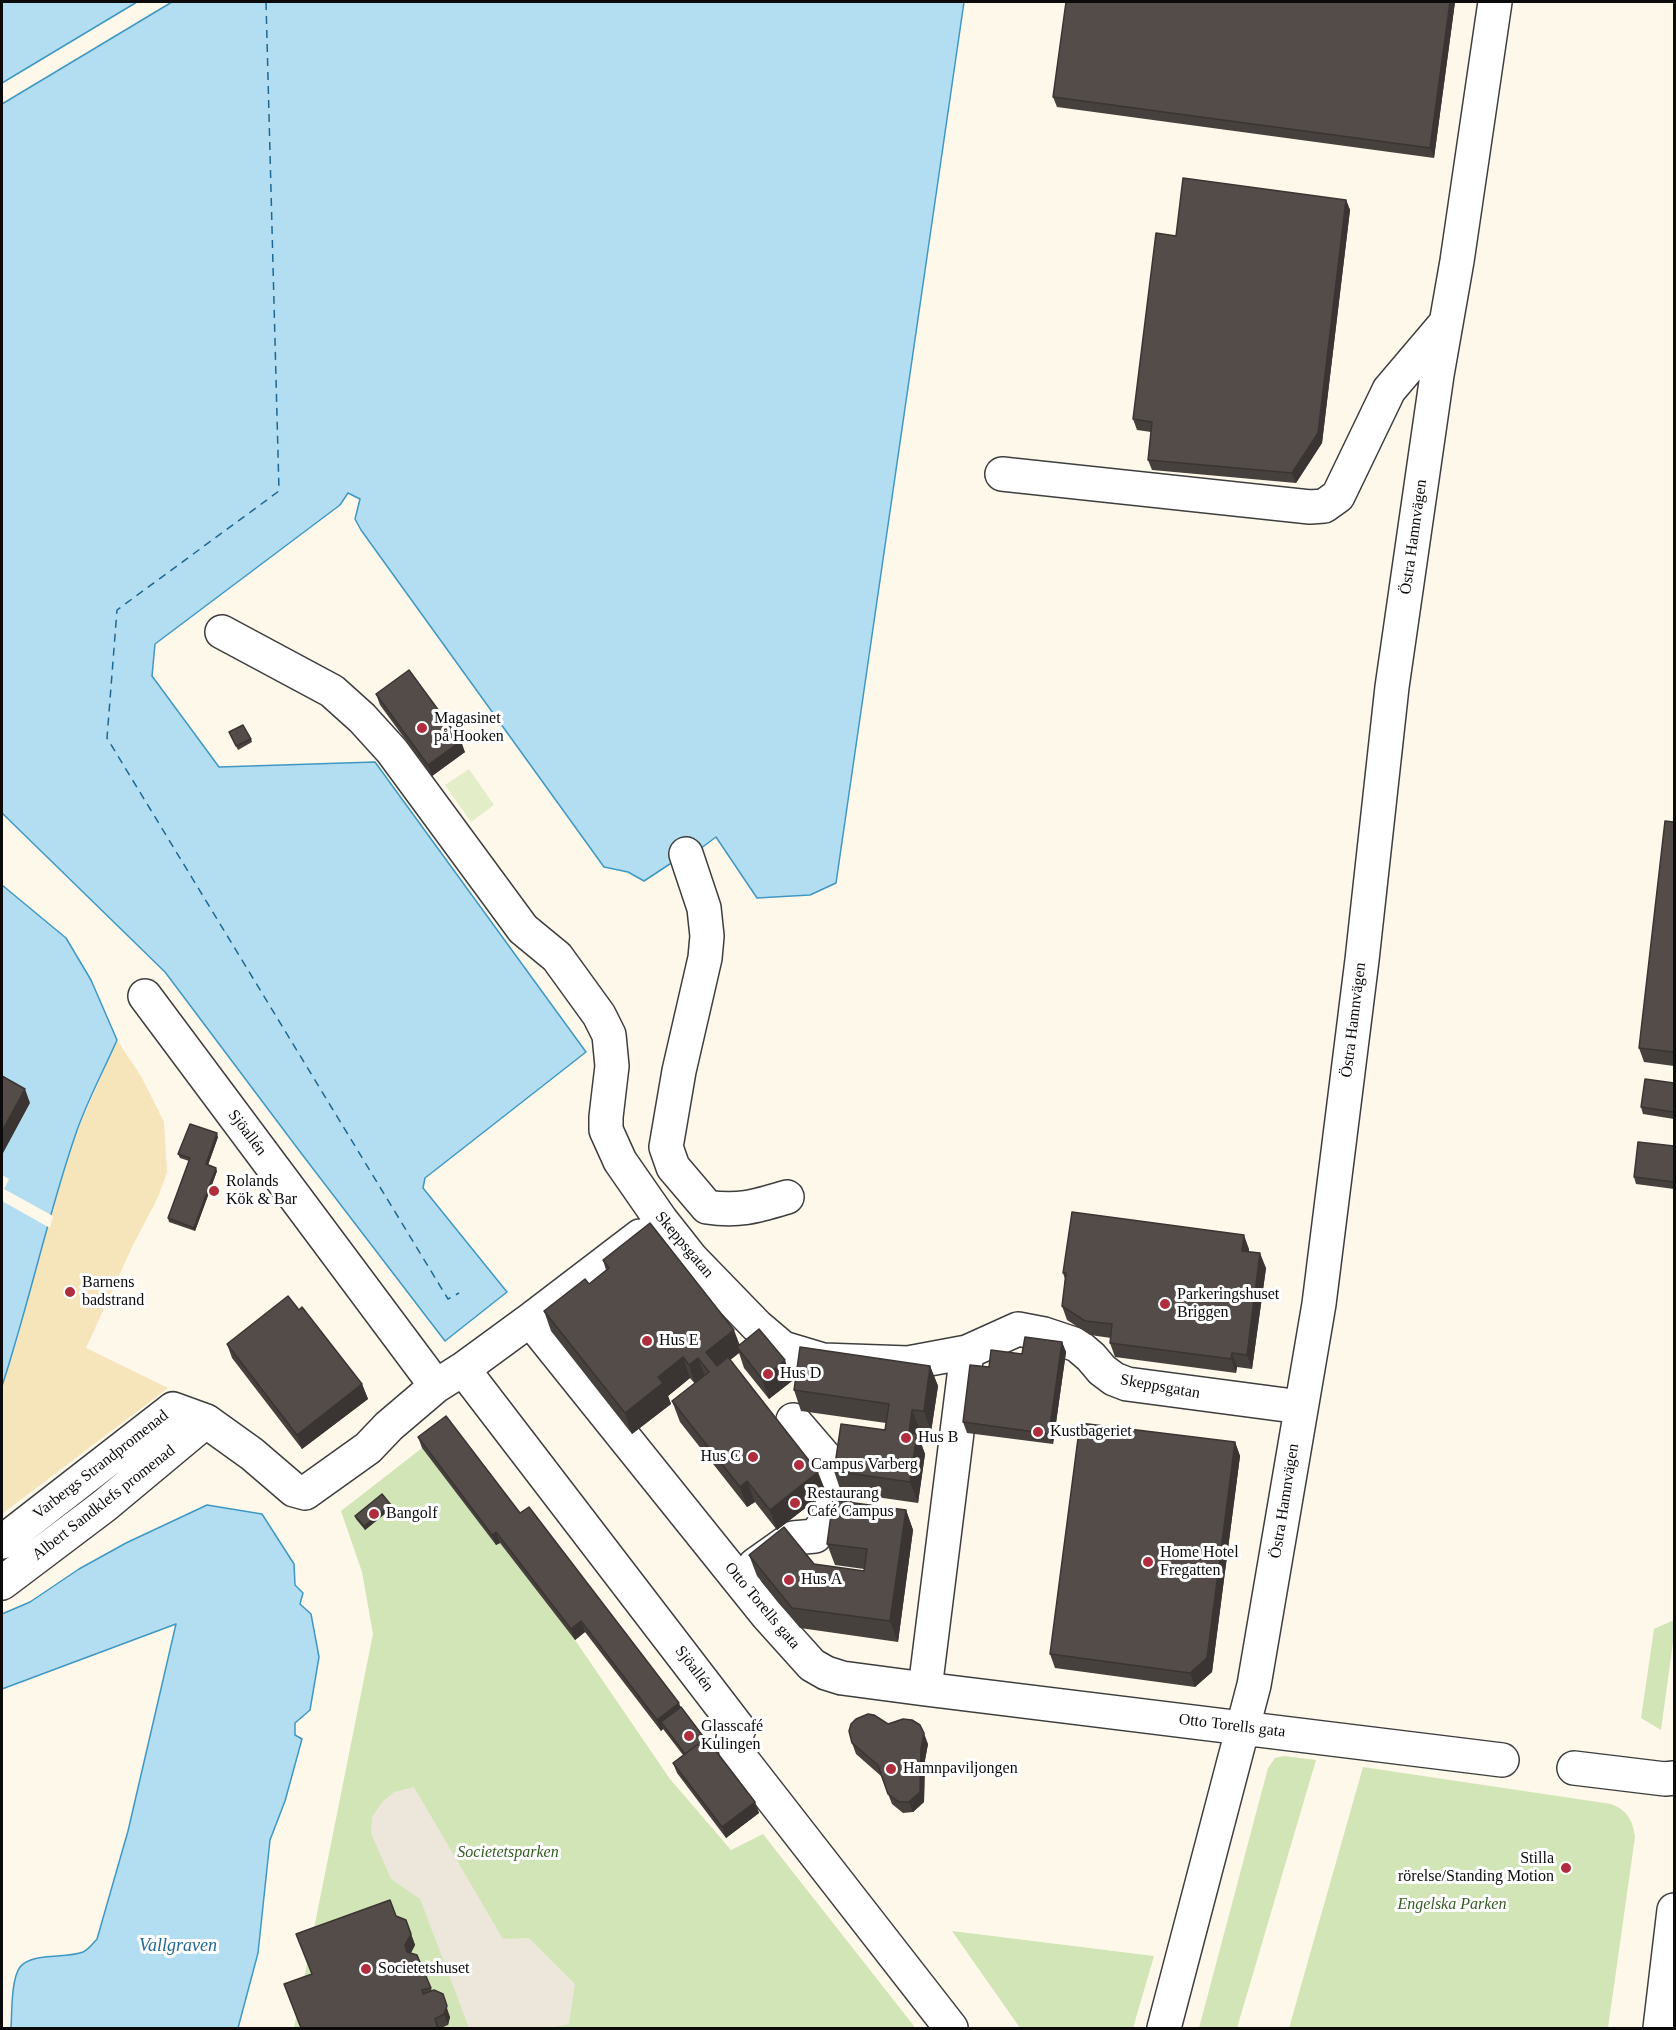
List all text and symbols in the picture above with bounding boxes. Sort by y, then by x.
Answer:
street label: Östra Hamnvägen [1396,478,1432,596]
place label: Magasinet på Hooken [434,709,504,747]
marker: Magasinet på Hooken [415,721,429,735]
street label: Östra Hamnvägen [1337,961,1371,1079]
street label: Sjöallén [224,1106,270,1160]
place label: Rolands Kök & Bar [226,1172,297,1210]
marker: Rolands Kök & Bar [207,1184,221,1198]
street label: Skeppsgatan [651,1208,717,1282]
place label: Barnens badstrand [82,1273,144,1311]
marker: Barnens badstrand [63,1285,77,1299]
place label: Parkeringshuset Briggen [1177,1285,1279,1323]
marker: Parkeringshuset Briggen [1158,1297,1172,1311]
place label: Hus E [659,1331,699,1351]
marker: Hus E [640,1334,654,1348]
place label: Hus D [780,1364,821,1384]
marker: Hus D [761,1367,775,1381]
street label: Skeppsgatan [1119,1371,1201,1403]
street label: Varbergs Strandpromenad [30,1406,172,1524]
place label: Kustbageriet [1050,1422,1132,1442]
marker: Kustbageriet [1031,1425,1045,1439]
place label: Hus B [918,1428,958,1448]
marker: Hus B [899,1431,913,1445]
street label: Albert Sandklefs promenad [29,1441,179,1565]
street label: Östra Hamnvägen [1266,1442,1304,1560]
place label: Hus C [701,1447,741,1467]
marker: Hus C [746,1450,760,1464]
place label: Campus Varberg [811,1455,918,1475]
marker: Campus Varberg [792,1458,806,1472]
place label: Restaurang Café Campus [807,1484,894,1522]
marker: Restaurang Café Campus [788,1496,802,1510]
place label: Bangolf [386,1504,438,1524]
marker: Bangolf [367,1507,381,1521]
place label: Home Hotel Fregatten [1160,1543,1239,1581]
marker: Home Hotel Fregatten [1141,1555,1155,1569]
street label: Otto Torells gata [720,1559,804,1653]
place label: Hus A [801,1570,842,1590]
marker: Hus A [782,1573,796,1587]
street label: Sjöallén [671,1642,717,1696]
street label: Otto Torells gata [1178,1710,1286,1742]
place label: Glasscafé Kulingen [701,1717,763,1755]
marker: Glasscafé Kulingen [682,1729,696,1743]
place label: Hamnpaviljongen [903,1759,1018,1779]
marker: Hamnpaviljongen [884,1762,898,1776]
park label: Societetsparken [457,1843,559,1863]
place label: Stilla rörelse/Standing Motion [1398,1849,1554,1887]
marker: Stilla rörelse/Standing Motion [1559,1861,1573,1875]
park label: Engelska Parken [1398,1895,1506,1915]
water label: Vallgraven [139,1935,217,1957]
place label: Societetshuset [378,1959,470,1979]
marker: Societetshuset [359,1962,373,1976]

